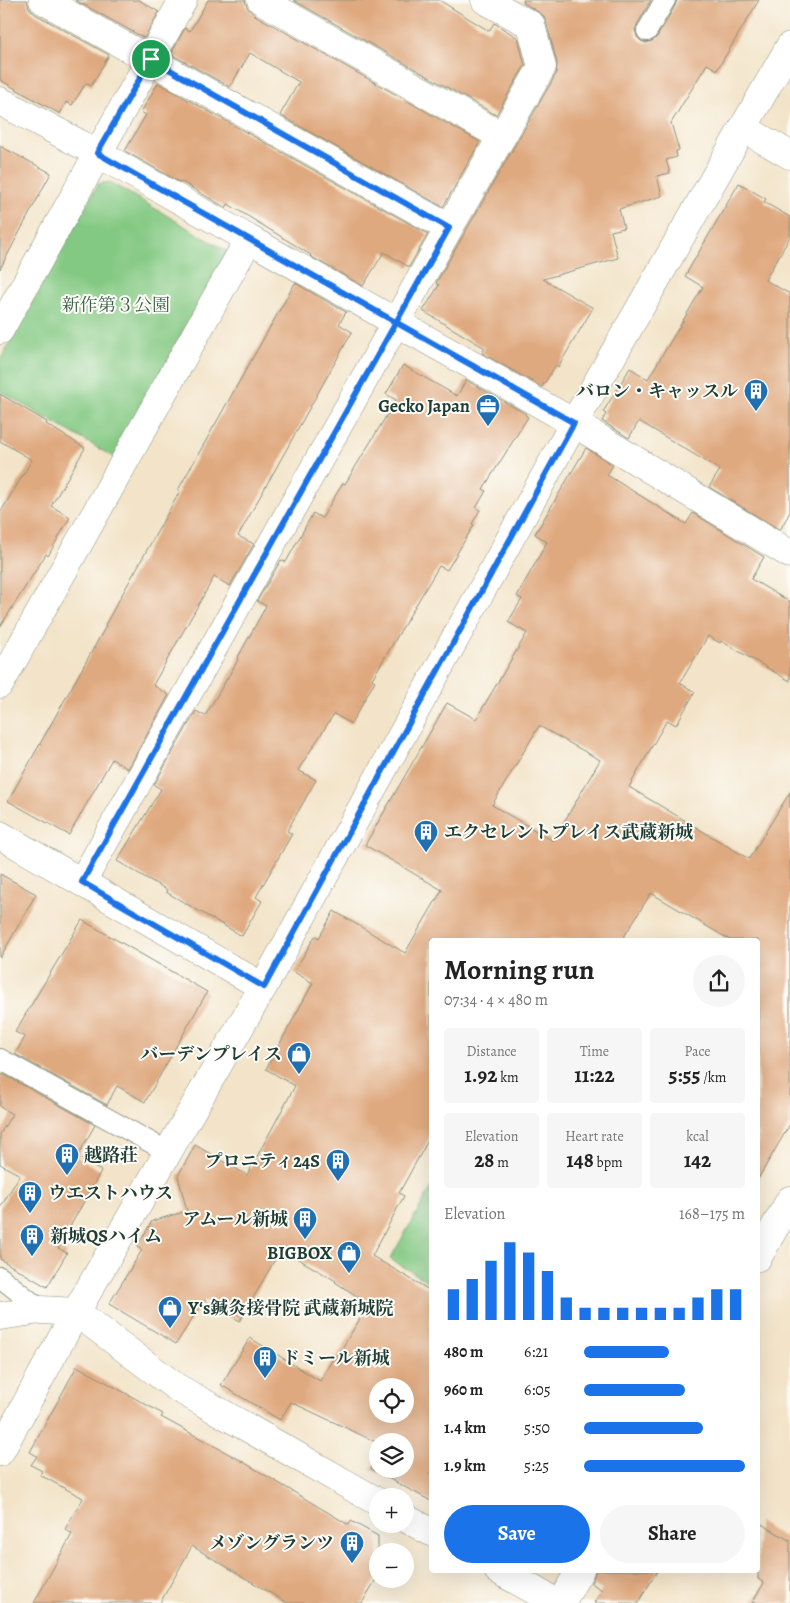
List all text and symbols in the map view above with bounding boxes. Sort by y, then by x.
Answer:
pin [130,38,172,80]
icon: arrive [137,45,165,73]
park label: 新作第３公園 [62,293,170,317]
building icon: バロン・キャッスル [743,378,769,412]
place label: バロン・キャッスル [576,379,738,403]
office icon: Gecko Japan [475,393,501,427]
place label: Gecko Japan [378,394,470,418]
building icon: エクセレントプレイス武蔵新城 [413,819,439,853]
place label: エクセレントプレイス武蔵新城 [444,820,693,844]
text: Morning run [444,951,594,989]
button: share [693,955,745,1007]
text: 07:34 · 4 × 480 m [444,989,548,1011]
shop icon: バーデンプレイス [286,1041,312,1075]
place label: バーデンプレイス [140,1042,282,1066]
text: Distance [466,1042,517,1061]
text: Time [580,1042,609,1061]
text: Pace [685,1042,710,1061]
text: 1.92 [464,1061,497,1089]
text: 11:22 [574,1061,615,1089]
text: 5:55 [669,1061,700,1089]
text: km [497,1068,519,1087]
text: /km [700,1068,726,1087]
text: Elevation [465,1127,518,1146]
text: Heart rate [565,1127,624,1146]
text: kcal [686,1127,709,1146]
building icon: 越路荘 [54,1142,80,1176]
place label: 越路荘 [84,1143,138,1167]
text: 28 [474,1146,494,1174]
text: 148 [566,1146,594,1174]
text: 142 [684,1146,711,1174]
building icon: プロニティ24S [325,1148,351,1182]
place label: プロニティ24S [205,1149,320,1173]
text: m [494,1153,509,1172]
text: bpm [594,1153,623,1172]
building icon: ウエストハウス [17,1180,43,1214]
place label: ウエストハウス [48,1181,173,1205]
text: Elevation [444,1203,505,1225]
text: 168–175 m [679,1203,745,1225]
building icon: アムール新城 [292,1206,318,1240]
place label: アムール新城 [183,1207,288,1231]
building icon: 新城QSハイム [19,1223,45,1257]
place label: 新城QSハイム [50,1224,162,1248]
shop icon: BIGBOX [336,1240,362,1274]
place label: BIGBOX [267,1241,333,1265]
shop icon: Y‘s鍼灸接骨院 武蔵新城院 [157,1295,183,1329]
place label: Y‘s鍼灸接骨院 武蔵新城院 [187,1296,393,1320]
text: 480 m [444,1341,483,1363]
text: 6:21 [524,1341,548,1363]
building icon: ドミール新城 [252,1345,278,1379]
place label: ドミール新城 [282,1346,390,1370]
map controls [369,1378,414,1588]
button: locate [369,1378,414,1423]
text: 960 m [444,1379,483,1401]
text: 6:05 [524,1379,551,1401]
text: 1.4 km [444,1417,486,1439]
text: 5:50 [524,1417,550,1439]
button: layers [369,1433,414,1478]
text: 1.9 km [444,1455,486,1477]
text: 5:25 [524,1455,549,1477]
button: + [369,1488,414,1533]
button: Save [444,1505,590,1563]
button: Share [600,1505,745,1563]
building icon: メゾングランツ [339,1530,365,1564]
place label: メゾングランツ [209,1531,334,1555]
button: − [369,1543,414,1588]

